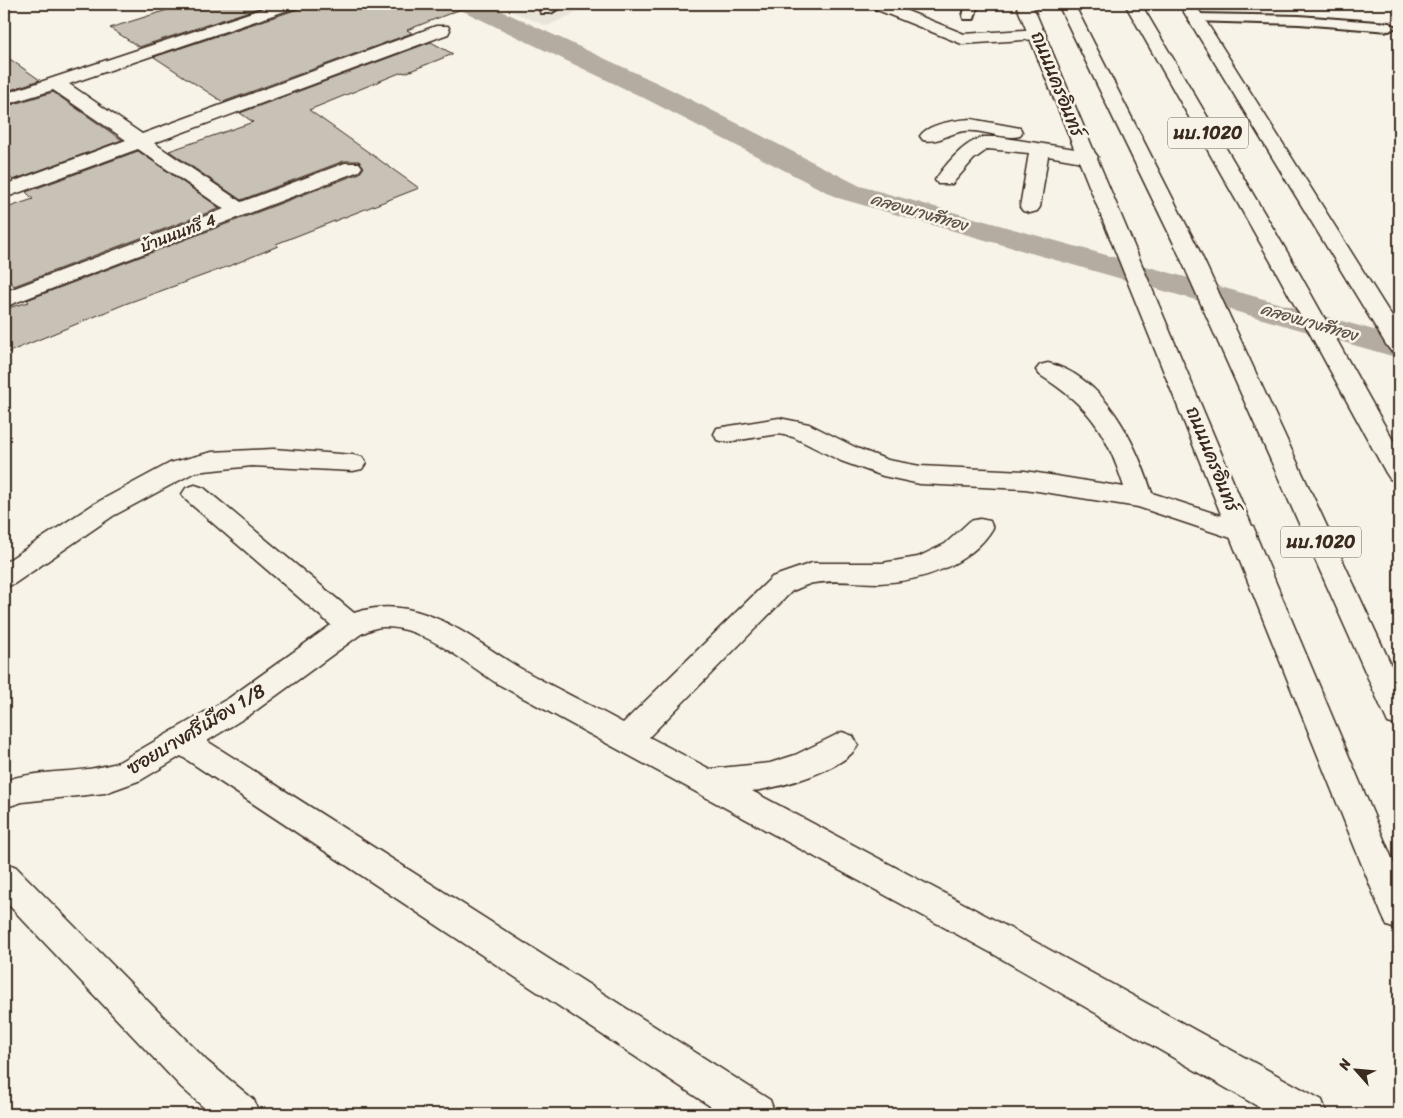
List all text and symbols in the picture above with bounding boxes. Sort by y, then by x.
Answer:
street label: ถนนนครอินทร์ [1022,26,1095,145]
road number: นบ.1020 [1168,118,1248,148]
water label: คลองบางสีทอง [867,184,973,240]
street label: บ้านนนทรี 4 [136,205,220,261]
water label: คลองบางสีทอง [1257,294,1363,350]
street label: ถนนนครอินทร์ [1177,401,1250,520]
road number: นบ.1020 [1281,526,1361,558]
street label: ซอยบางศรีเมือง 1/8 [120,674,272,784]
north arrow [1330,1046,1380,1096]
text: N [1331,1054,1358,1075]

